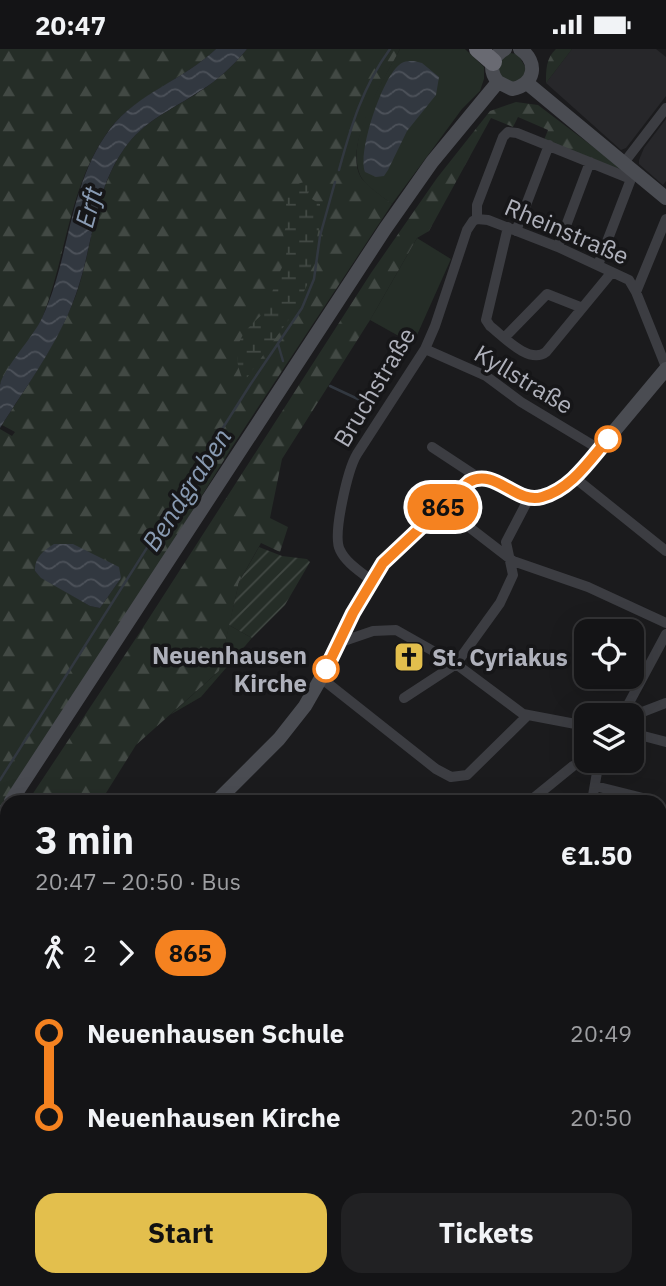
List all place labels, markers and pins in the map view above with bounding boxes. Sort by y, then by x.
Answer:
unlabelled marker [595,426,621,452]
place label: Neuenhausen Kirche [152,639,307,699]
church icon: St. Cyriakus [392,640,426,674]
place label: St. Cyriakus [432,641,568,673]
marker: Neuenhausen Kirche [313,656,339,682]

